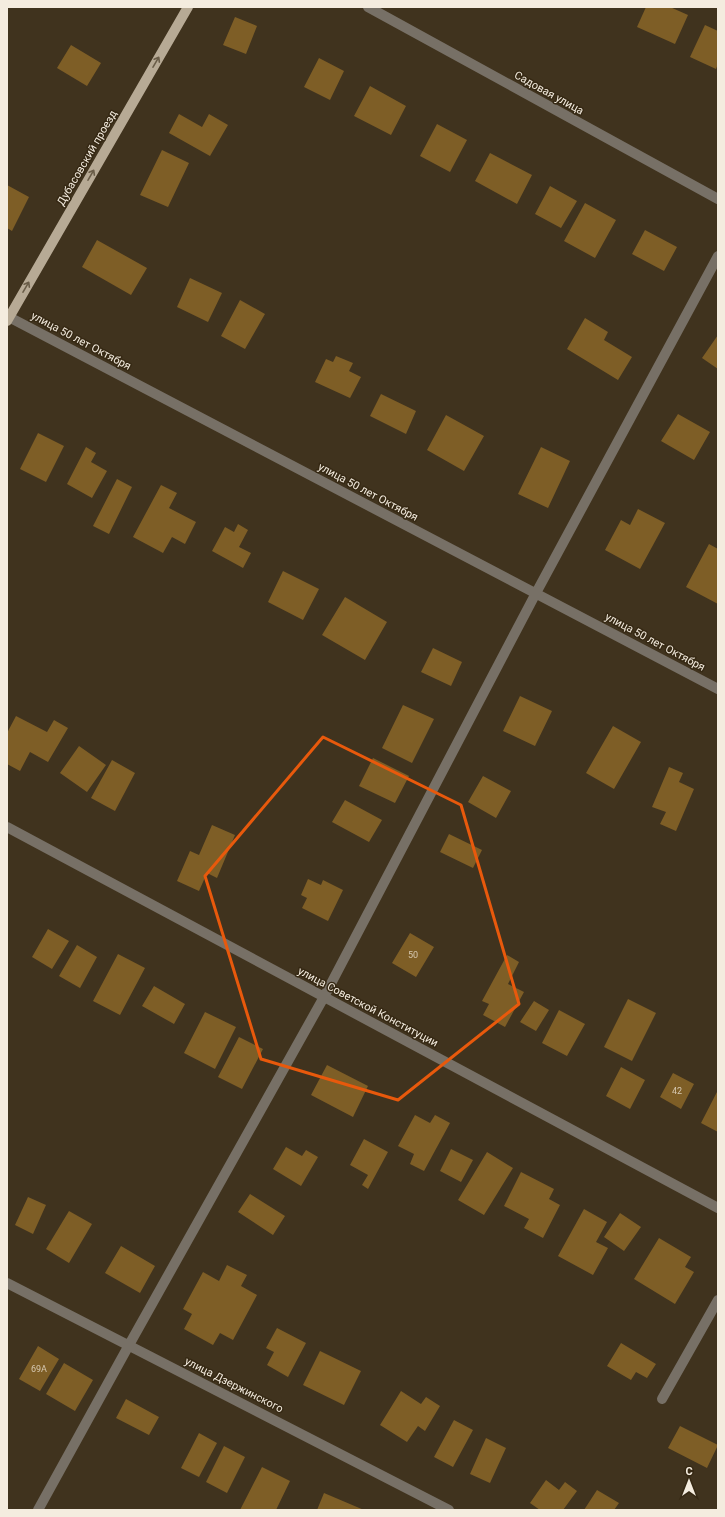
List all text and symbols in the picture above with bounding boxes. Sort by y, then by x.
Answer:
one-way arrow [153,56,161,68]
street label: Садовая улица [512,69,586,117]
street label: Дубасовский проезд [54,108,120,208]
one-way arrow [88,169,96,181]
one-way arrow [23,281,31,293]
street label: улица 50 лет Октября [29,309,133,373]
street label: улица 50 лет Октября [316,460,420,524]
street label: улица 50 лет Октября [603,610,707,674]
house number: 50 [408,950,418,960]
street label: улица Советской Конституции [296,964,440,1050]
house number: 42 [672,1086,682,1096]
street label: улица Дзержинского [183,1355,285,1415]
house number: 69А [31,1364,47,1374]
north arrow [669,1461,709,1501]
text: С [685,1465,693,1478]

